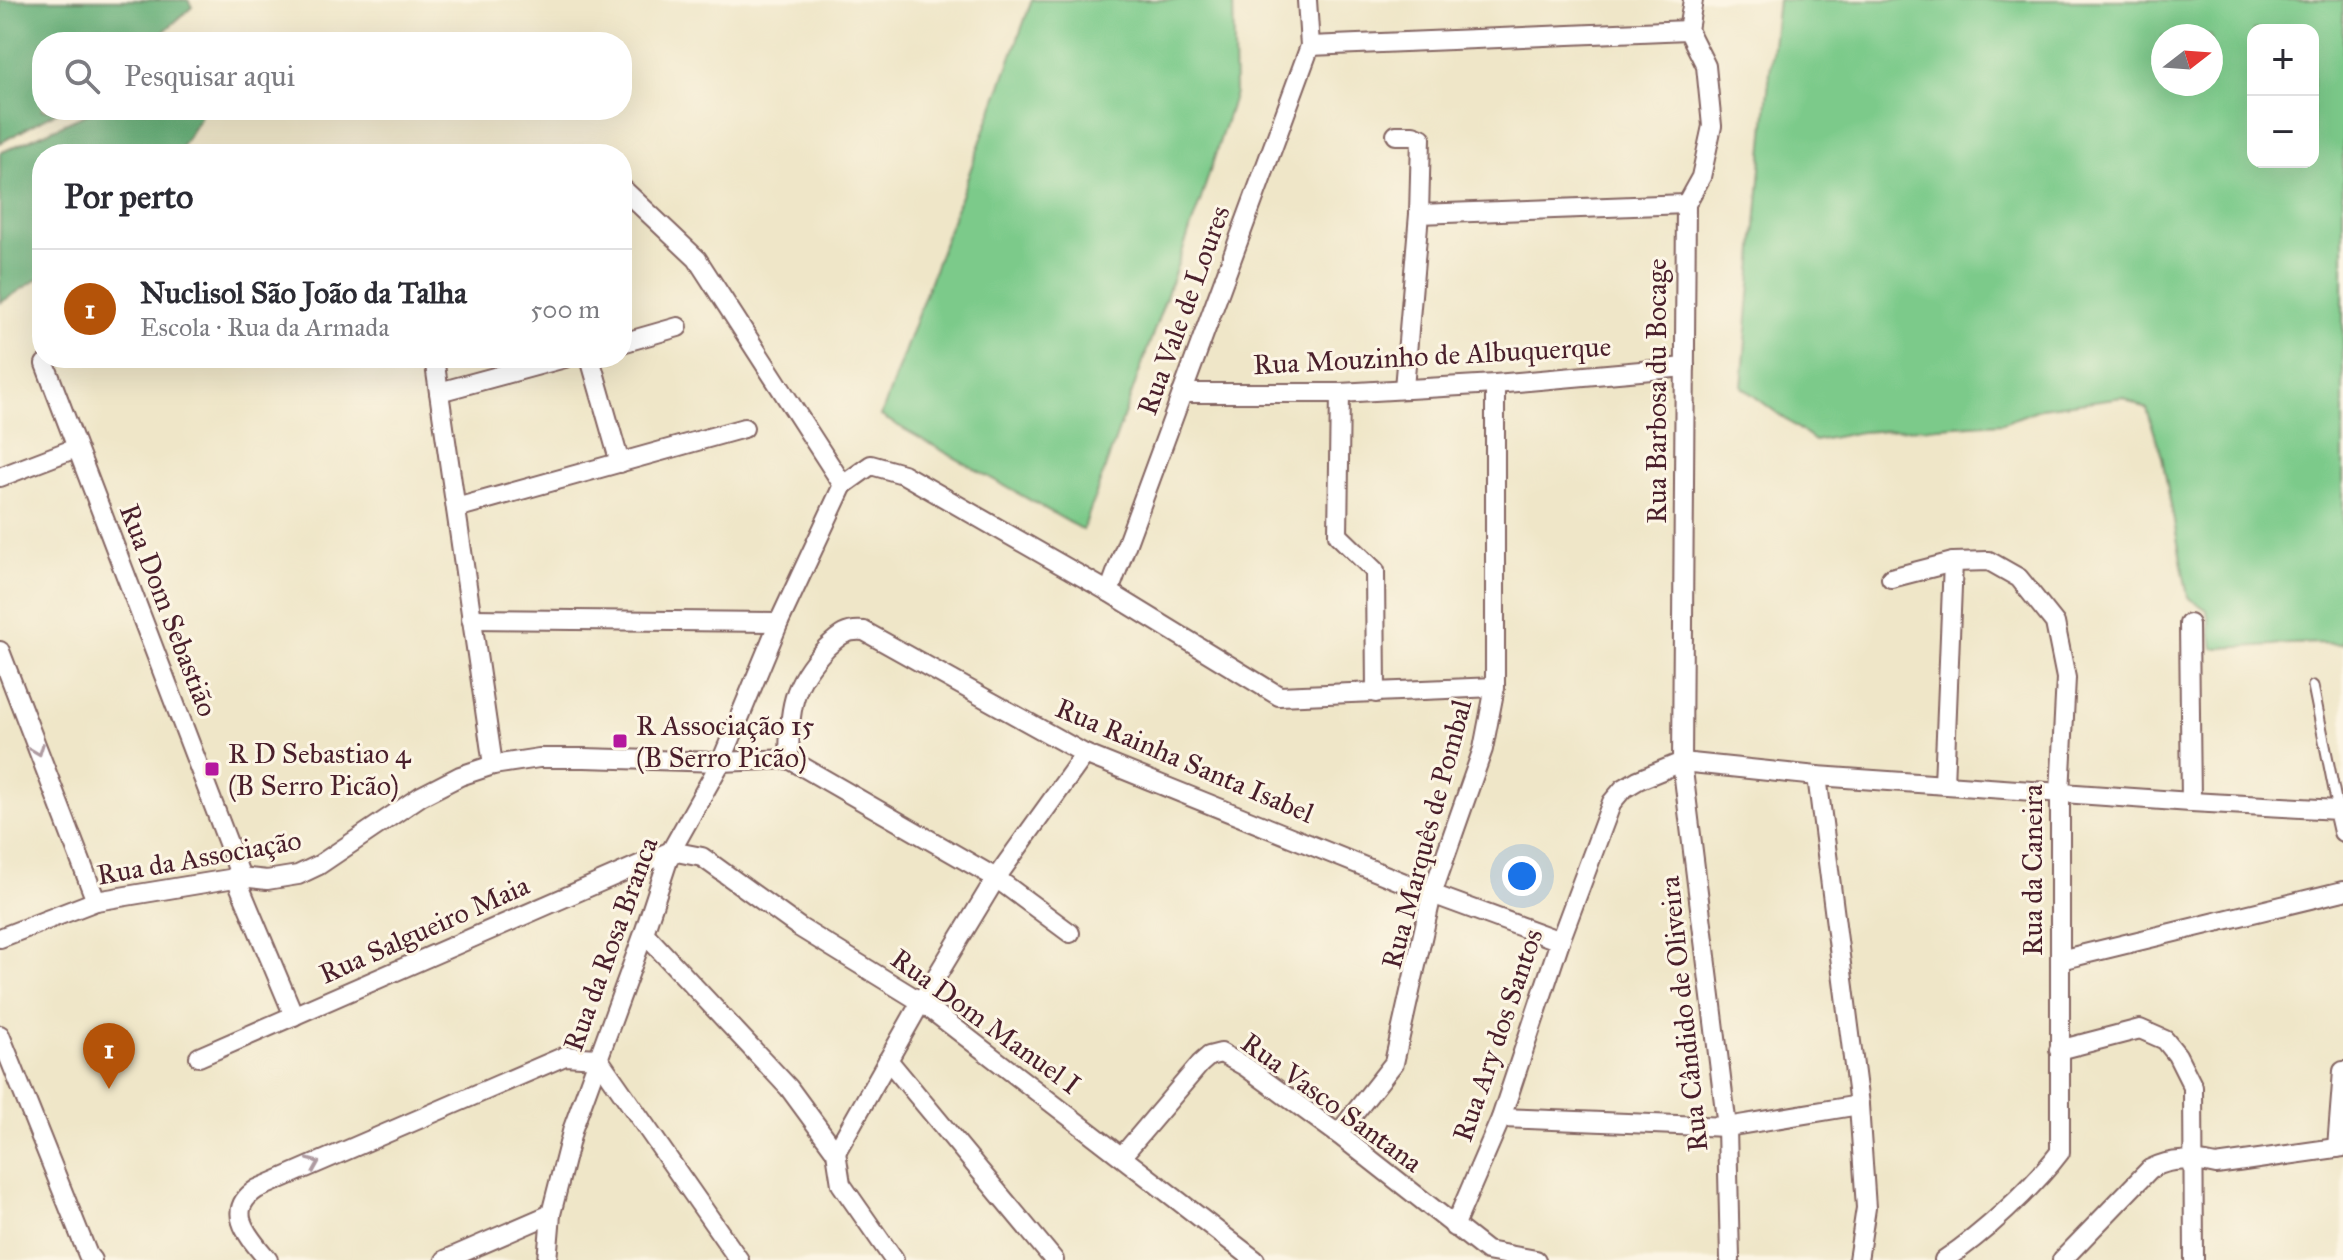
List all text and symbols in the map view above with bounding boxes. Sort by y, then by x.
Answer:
north arrow [2151,24,2223,96]
map controls [2247,24,2319,168]
button: + [2247,24,2319,96]
search box [32,32,632,120]
icon: search [60,54,104,98]
text: Pesquisar aqui [124,58,295,94]
button: − [2247,96,2319,168]
text: Por perto [64,176,193,217]
street label: Rua Vale de Loures [1129,201,1238,420]
street label: Rua Barbosa du Bocage [1639,258,1674,524]
text: Nuclisol São João da Talha [140,275,467,311]
text: 1 [85,293,95,325]
text: 500 m [530,293,600,325]
text: Escola · Rua da Armada [140,311,389,343]
street label: Rua Mouzinho de Albuquerque [1252,329,1612,382]
street label: Rua Dom Sebastião [112,499,225,722]
street label: Rua Rainha Santa Isabel [1050,690,1320,831]
street label: Rua Marquês de Pombal [1374,695,1479,973]
place label: R Associação 15 (B Serro Picão) [636,708,815,775]
marker: R Associação 15 (B Serro Picão) [611,732,629,750]
place label: R D Sebastiao 4 (B Serro Picão) [228,736,412,803]
one-way arrow [28,742,45,756]
marker: R D Sebastiao 4 (B Serro Picão) [203,760,221,778]
street label: Rua da Caneira [2015,784,2050,956]
street label: Rua da Associação [94,822,304,893]
street label: Rua da Rosa Branca [555,832,666,1056]
your location [1502,856,1542,896]
street label: Rua Salgueiro Maia [314,867,535,991]
street label: Rua Cândido de Oliveira [1652,874,1715,1154]
street label: Rua Ary dos Santos [1445,924,1550,1146]
street label: Rua Dom Manuel I [884,941,1087,1102]
pin: 1 [83,1023,135,1089]
street label: Rua Vasco Santana [1234,1025,1429,1180]
one-way arrow [306,1157,321,1173]

